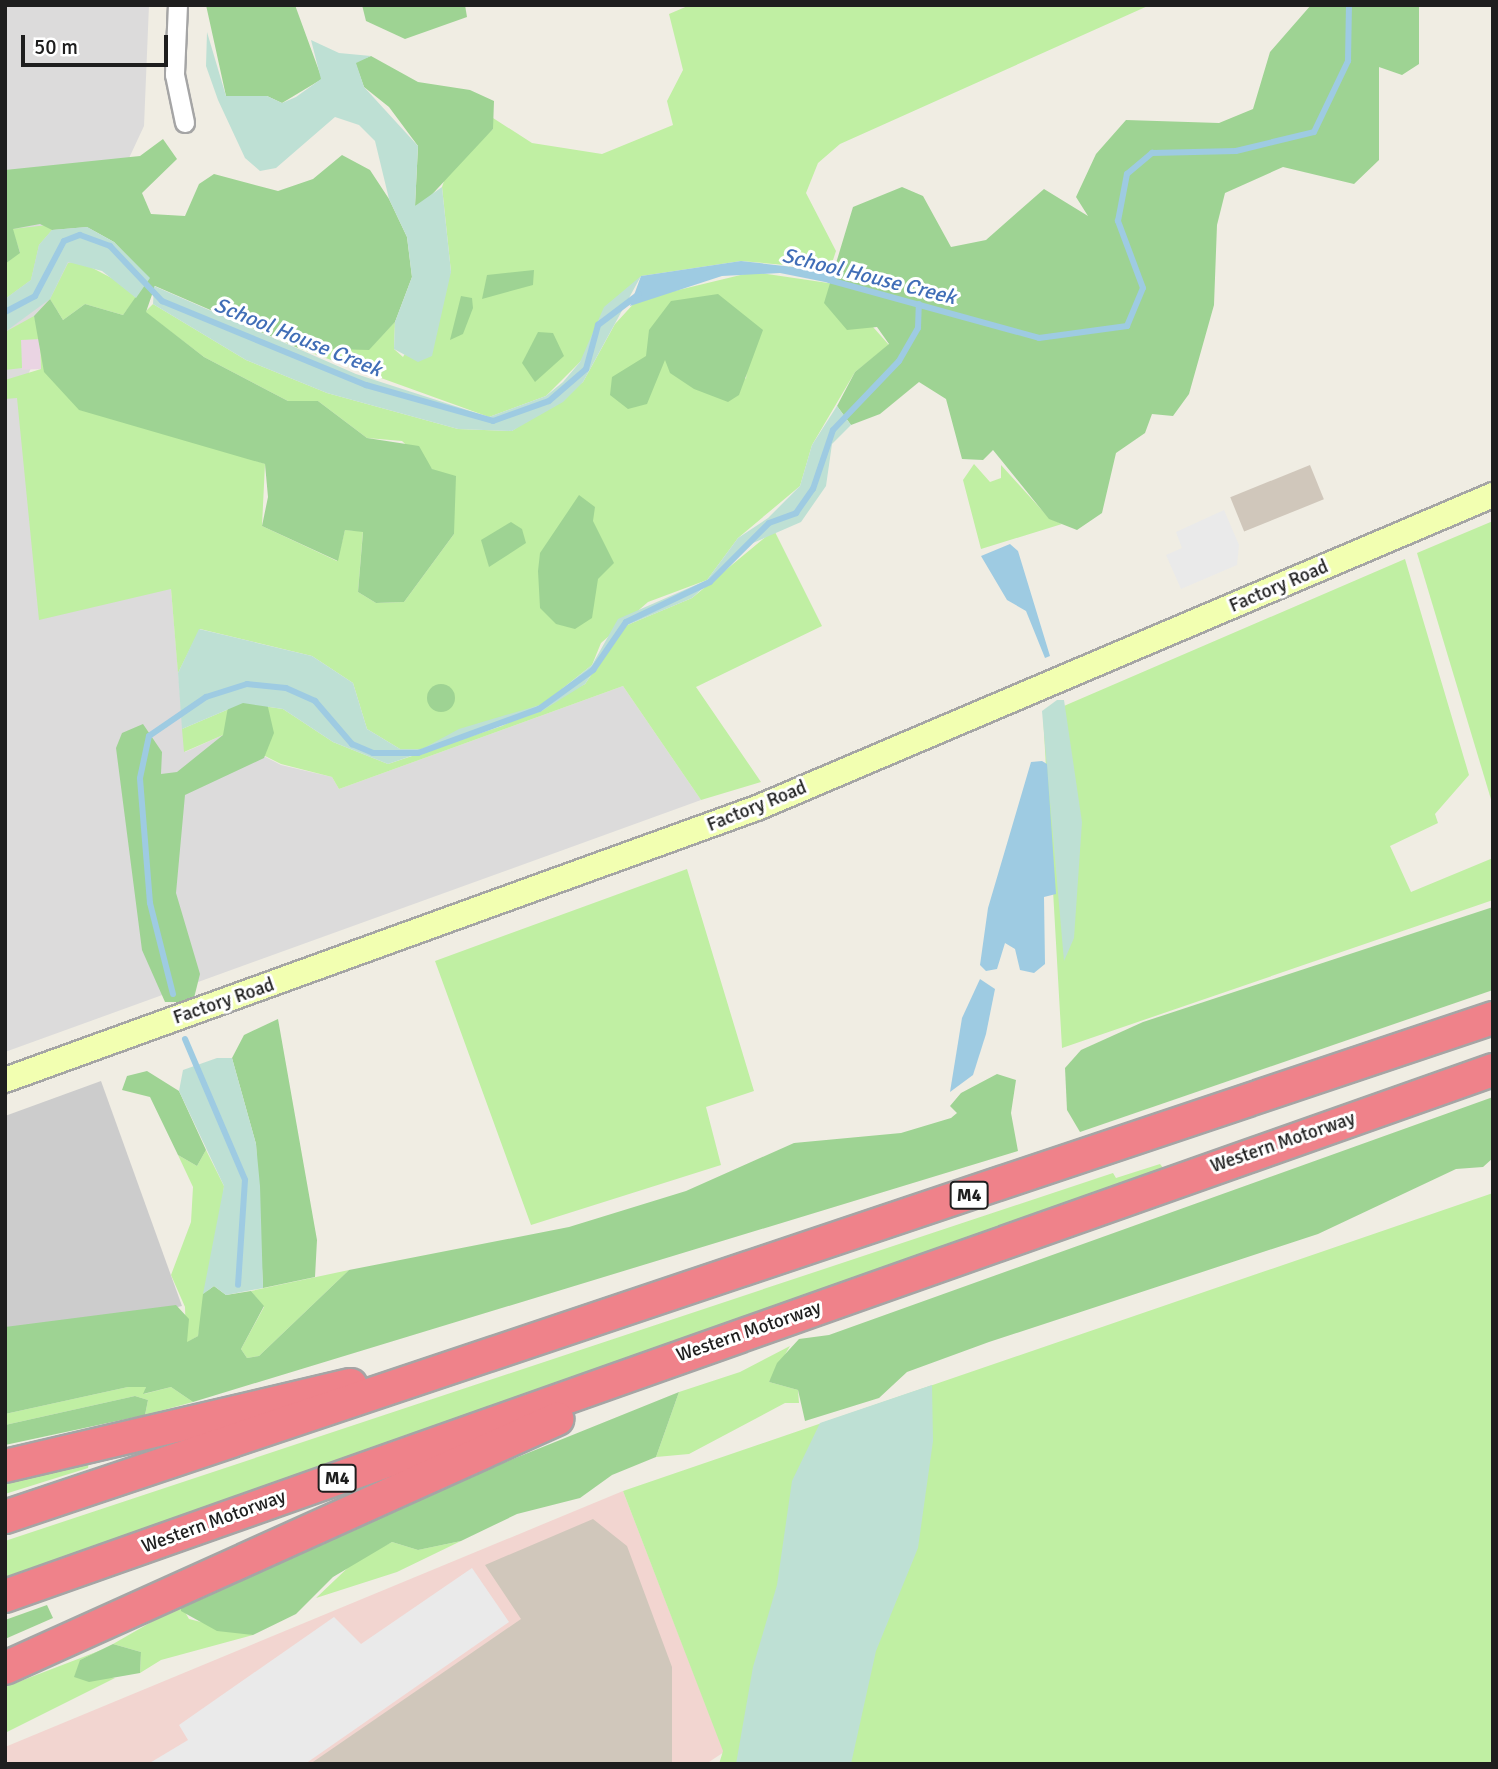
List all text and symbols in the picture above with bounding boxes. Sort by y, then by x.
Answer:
scale bar [24,21,172,65]
text: 50 m [34,34,78,60]
water label: School House Creek [780,242,958,310]
water label: School House Creek [211,292,385,382]
street label: Factory Road [1226,556,1332,618]
street label: Factory Road [704,777,810,837]
street label: Factory Road [170,974,278,1030]
street label: Western Motorway [1208,1108,1358,1178]
road number: M4 [948,1180,990,1210]
street label: Western Motorway [674,1297,824,1367]
road number: M4 [316,1464,358,1492]
street label: Western Motorway [139,1485,289,1559]

